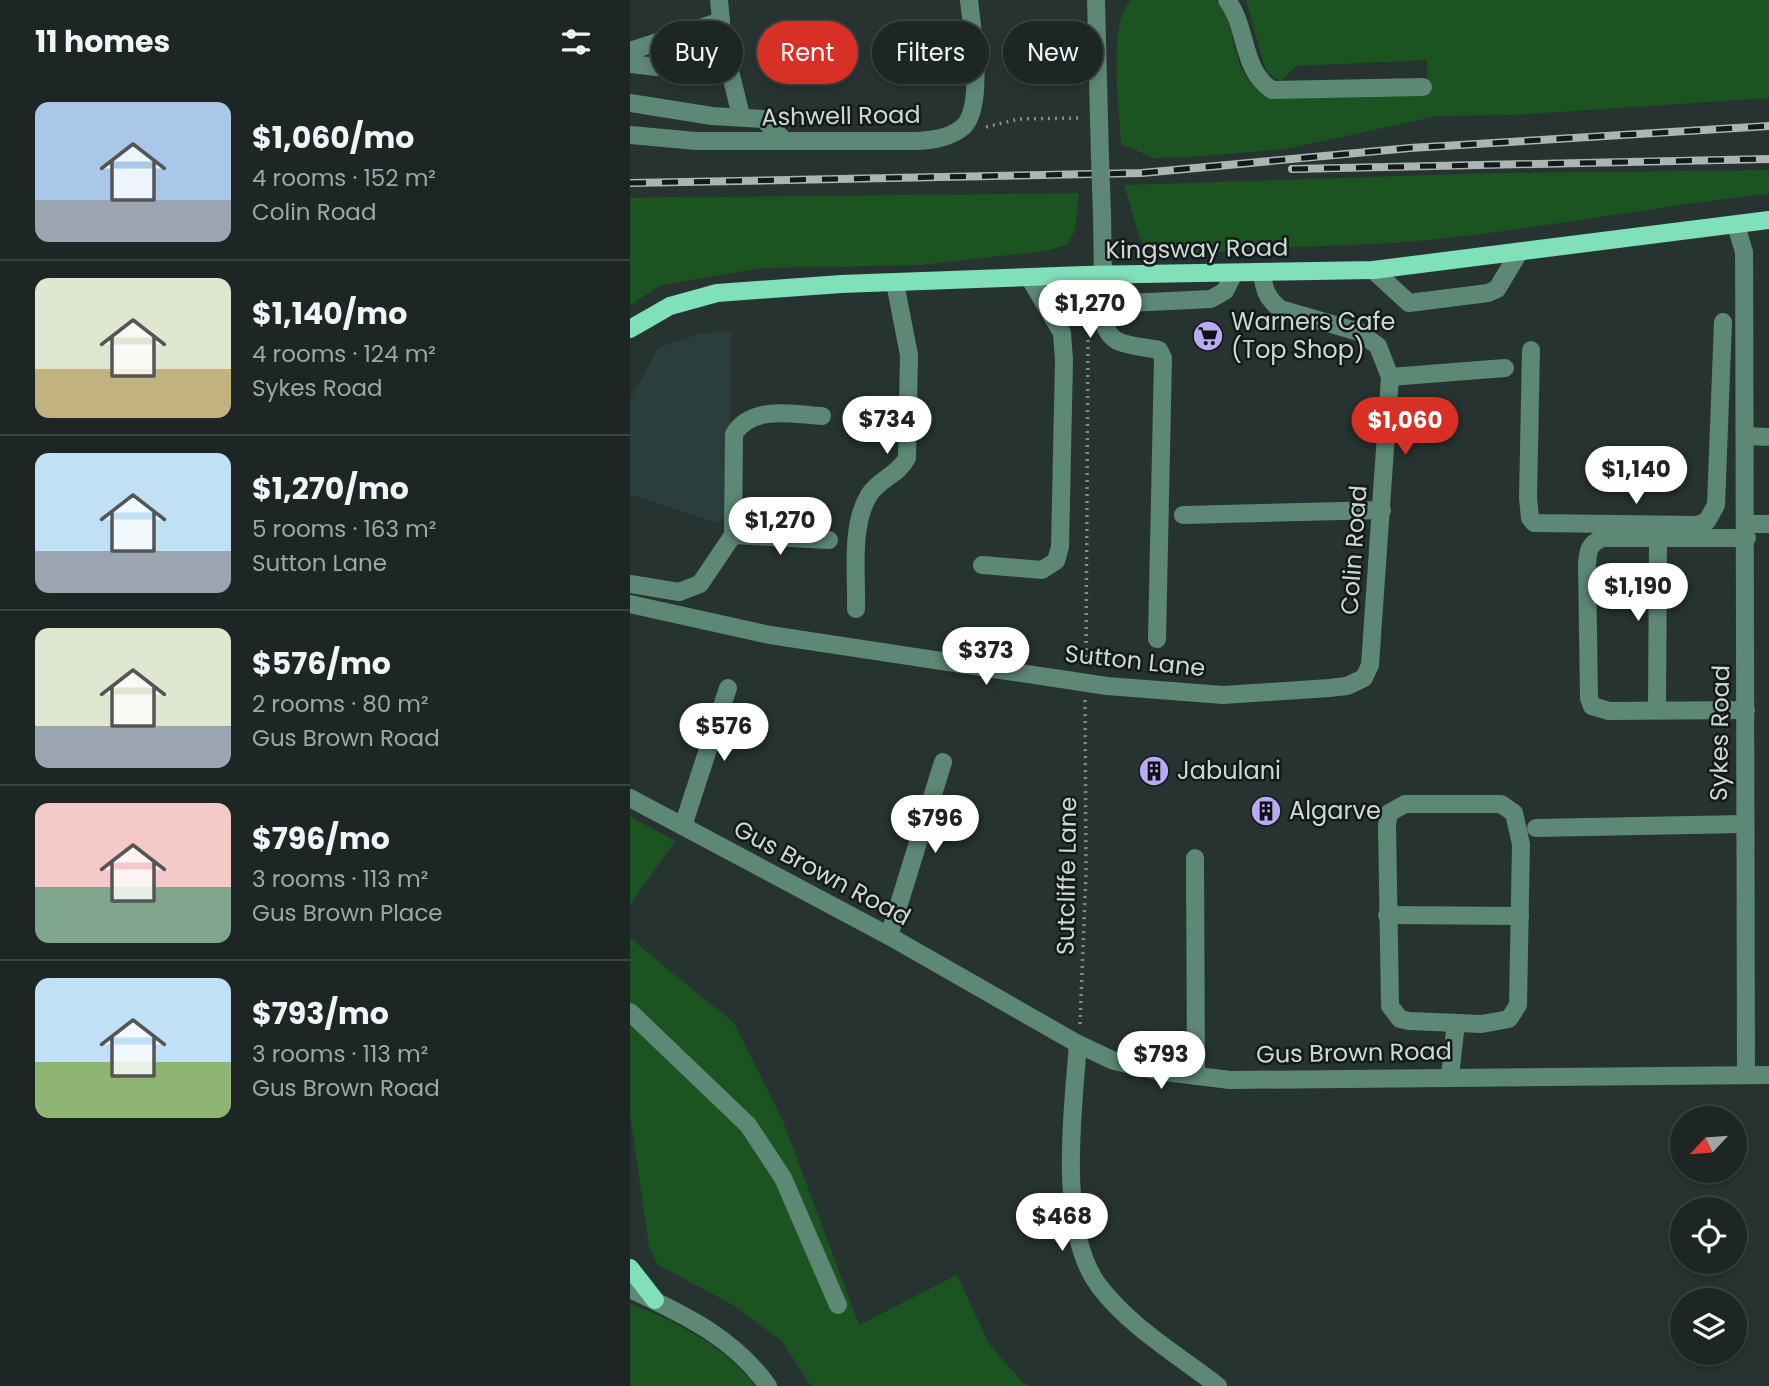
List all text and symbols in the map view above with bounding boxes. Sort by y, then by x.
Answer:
text: 11 homes [35,20,170,63]
chip: Buy [651,21,743,84]
chip: Rent [757,21,858,84]
chip: Filters [872,21,989,84]
chip: New [1003,21,1103,84]
icon: filters [557,23,595,61]
street label: Ashwell Road [761,98,921,133]
text: $1,060/mo [252,116,414,159]
icon: home [91,130,175,214]
text: 4 rooms · 152 m² [252,162,436,194]
text: Colin Road [252,196,376,228]
street label: Kingsway Road [1105,230,1289,267]
pin: $1,270 [1033,280,1147,340]
text: $1,270 [1055,287,1125,319]
text: $1,140/mo [252,292,407,335]
place label: Warners Cafe (Top Shop) [1231,305,1395,366]
icon: home [91,306,175,390]
supermarket icon: Warners Cafe (Top Shop) [1191,319,1225,353]
text: 4 rooms · 124 m² [252,338,436,370]
text: Sykes Road [252,372,383,404]
pin: $734 [846,396,928,456]
pin: $1,060 [1348,398,1462,457]
text: $734 [859,403,915,435]
text: $1,060 [1367,404,1443,436]
pin: $1,140 [1579,447,1693,506]
text: $1,140 [1601,453,1671,485]
text: $1,270/mo [252,467,409,510]
icon: home [91,481,175,565]
street label: Colin Road [1333,484,1374,616]
pin: $1,270 [723,498,837,557]
text: $1,270 [745,504,815,536]
text: 5 rooms · 163 m² [252,513,436,545]
text: Sutton Lane [252,547,387,579]
pin: $1,190 [1581,564,1695,623]
text: $1,190 [1604,570,1672,602]
pin: $373 [945,628,1027,687]
text: $373 [958,634,1014,666]
street label: Sutton Lane [1063,637,1207,684]
text: $576/mo [252,642,391,685]
icon: home [91,656,175,740]
street label: Sykes Road [1702,665,1737,801]
text: 2 rooms · 80 m² [252,688,429,720]
pin: $576 [683,704,765,763]
text: $576 [695,710,753,742]
text: Gus Brown Road [252,722,440,754]
building icon: Jabulani [1137,754,1171,788]
place label: Jabulani [1177,754,1281,787]
building icon: Algarve [1249,794,1283,828]
place label: Algarve [1289,794,1381,827]
pin: $796 [894,796,976,855]
street label: Sutcliffe Lane [1049,796,1084,956]
text: $796 [907,802,963,834]
street label: Gus Brown Road [728,812,916,933]
text: $796/mo [252,817,390,860]
icon: home [91,831,175,915]
text: 3 rooms · 113 m² [252,863,428,895]
text: Gus Brown Place [252,897,443,929]
text: $793/mo [252,992,389,1035]
icon: home [91,1006,175,1090]
pin: $793 [1120,1032,1202,1091]
street label: Gus Brown Road [1256,1034,1452,1071]
text: 3 rooms · 113 m² [252,1038,428,1070]
text: $793 [1133,1038,1189,1070]
text: Gus Brown Road [252,1072,440,1104]
north arrow [1670,1106,1746,1183]
map controls [1670,1106,1747,1365]
pin: $468 [1021,1194,1103,1253]
button: locate [1670,1197,1747,1274]
text: $468 [1032,1200,1092,1232]
button: layers [1670,1288,1747,1365]

